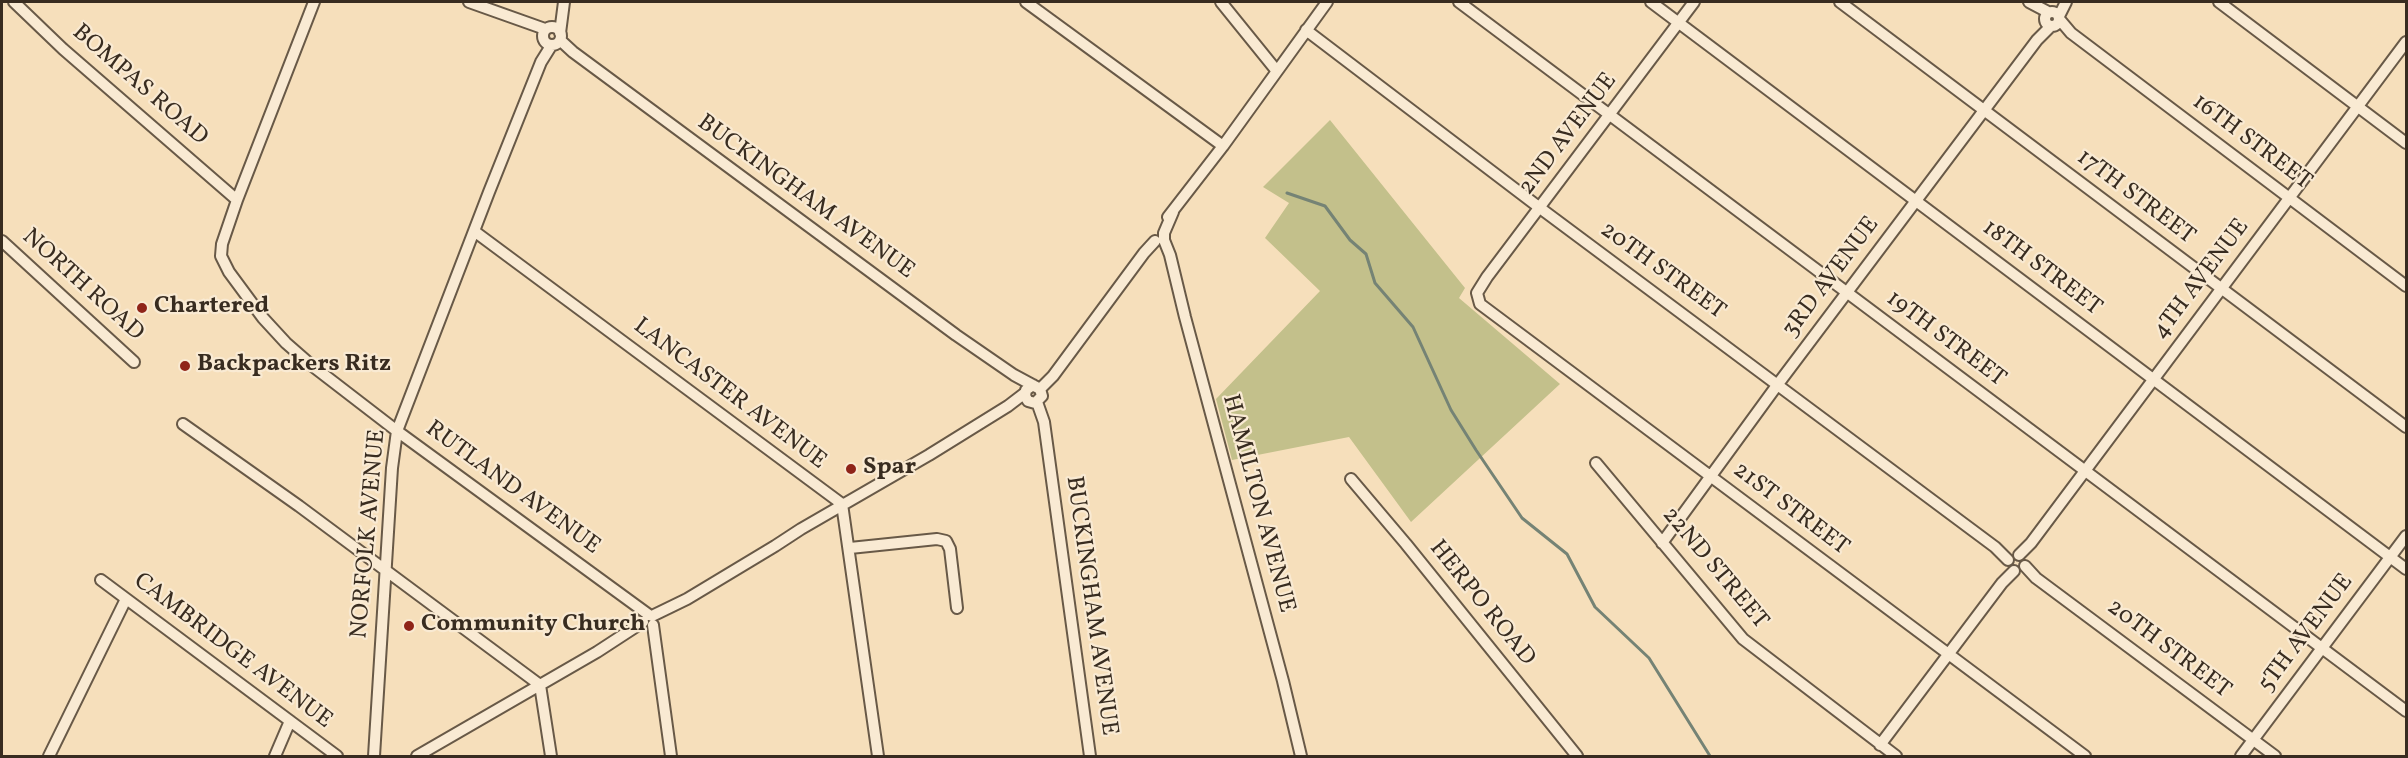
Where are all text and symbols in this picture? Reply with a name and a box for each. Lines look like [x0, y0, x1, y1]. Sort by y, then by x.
street label: BOMPAS ROAD [65, 19, 213, 153]
street label: 2ND AVENUE [1514, 68, 1624, 202]
street label: 16TH STREET [2186, 89, 2316, 197]
street label: BUCKINGHAM AVENUE [691, 109, 919, 287]
street label: 17TH STREET [2070, 144, 2200, 252]
street label: 3RD AVENUE [1777, 212, 1887, 344]
street label: 4TH AVENUE [2147, 214, 2257, 346]
street label: 18TH STREET [1976, 215, 2106, 323]
street label: 20TH STREET [1594, 217, 1730, 327]
street label: NORTH ROAD [15, 224, 149, 348]
street label: 19TH STREET [1879, 286, 2011, 394]
place label: Chartered [154, 294, 269, 322]
marker: Chartered [135, 301, 149, 315]
street label: LANCASTER AVENUE [627, 313, 831, 477]
place label: Backpackers Ritz [197, 352, 391, 380]
marker: Backpackers Ritz [178, 359, 192, 373]
street label: HAMILTON AVENUE [1214, 392, 1300, 616]
street label: RUTLAND AVENUE [419, 416, 605, 562]
street label: NORFOLK AVENUE [347, 428, 393, 640]
place label: Spar [863, 455, 916, 483]
street label: 21ST STREET [1726, 457, 1854, 563]
marker: Spar [844, 462, 858, 476]
street label: BUCKINGHAM AVENUE [1058, 474, 1122, 738]
street label: 22ND STREET [1655, 502, 1773, 636]
street label: HERPO ROAD [1422, 535, 1540, 673]
street label: CAMBRIDGE AVENUE [127, 568, 337, 736]
street label: 5TH AVENUE [2253, 569, 2361, 699]
street label: 20TH STREET [2100, 594, 2236, 706]
place label: Community Church [421, 612, 646, 640]
marker: Community Church [402, 619, 416, 633]

